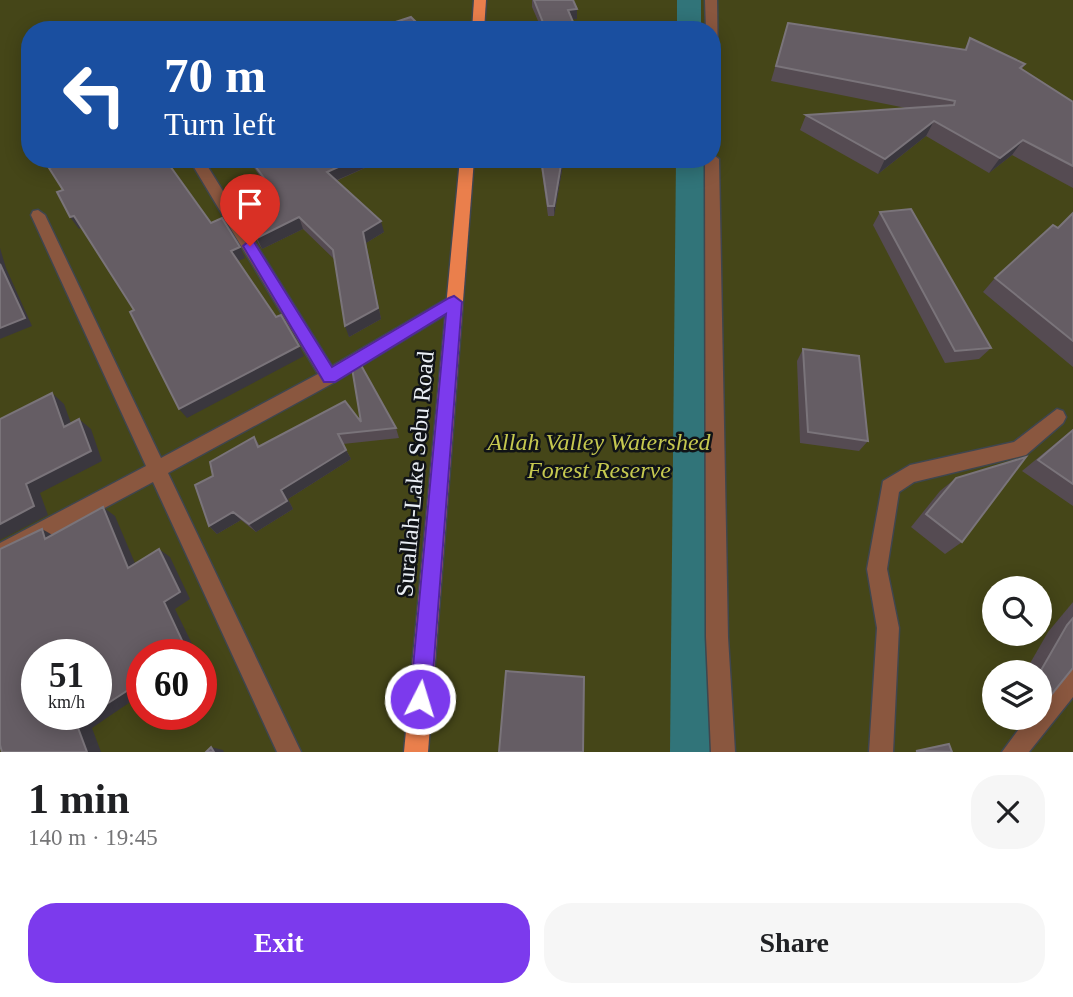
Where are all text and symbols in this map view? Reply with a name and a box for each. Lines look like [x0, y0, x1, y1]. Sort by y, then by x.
text: 70 m [164, 48, 266, 103]
icon: left [49, 49, 140, 140]
text: Turn left [164, 106, 276, 142]
pin [220, 174, 280, 246]
icon: arrive [231, 185, 269, 223]
street label: Surallah-Lake Sebu Road [391, 350, 439, 598]
park label: Allah Valley Watershed Forest Reserve [485, 429, 712, 483]
map controls [982, 576, 1052, 730]
button: search [982, 576, 1052, 646]
speed limit sign: 60 [126, 639, 217, 730]
text: 51 [49, 656, 84, 695]
button: layers [982, 660, 1052, 730]
position arrow [383, 662, 457, 736]
text: km/h [48, 692, 85, 712]
button: close [971, 775, 1045, 849]
text: 1 min [28, 776, 130, 822]
text: 140 m · 19:45 [28, 825, 158, 850]
button: Exit [28, 903, 530, 983]
button: Share [544, 903, 1045, 983]

